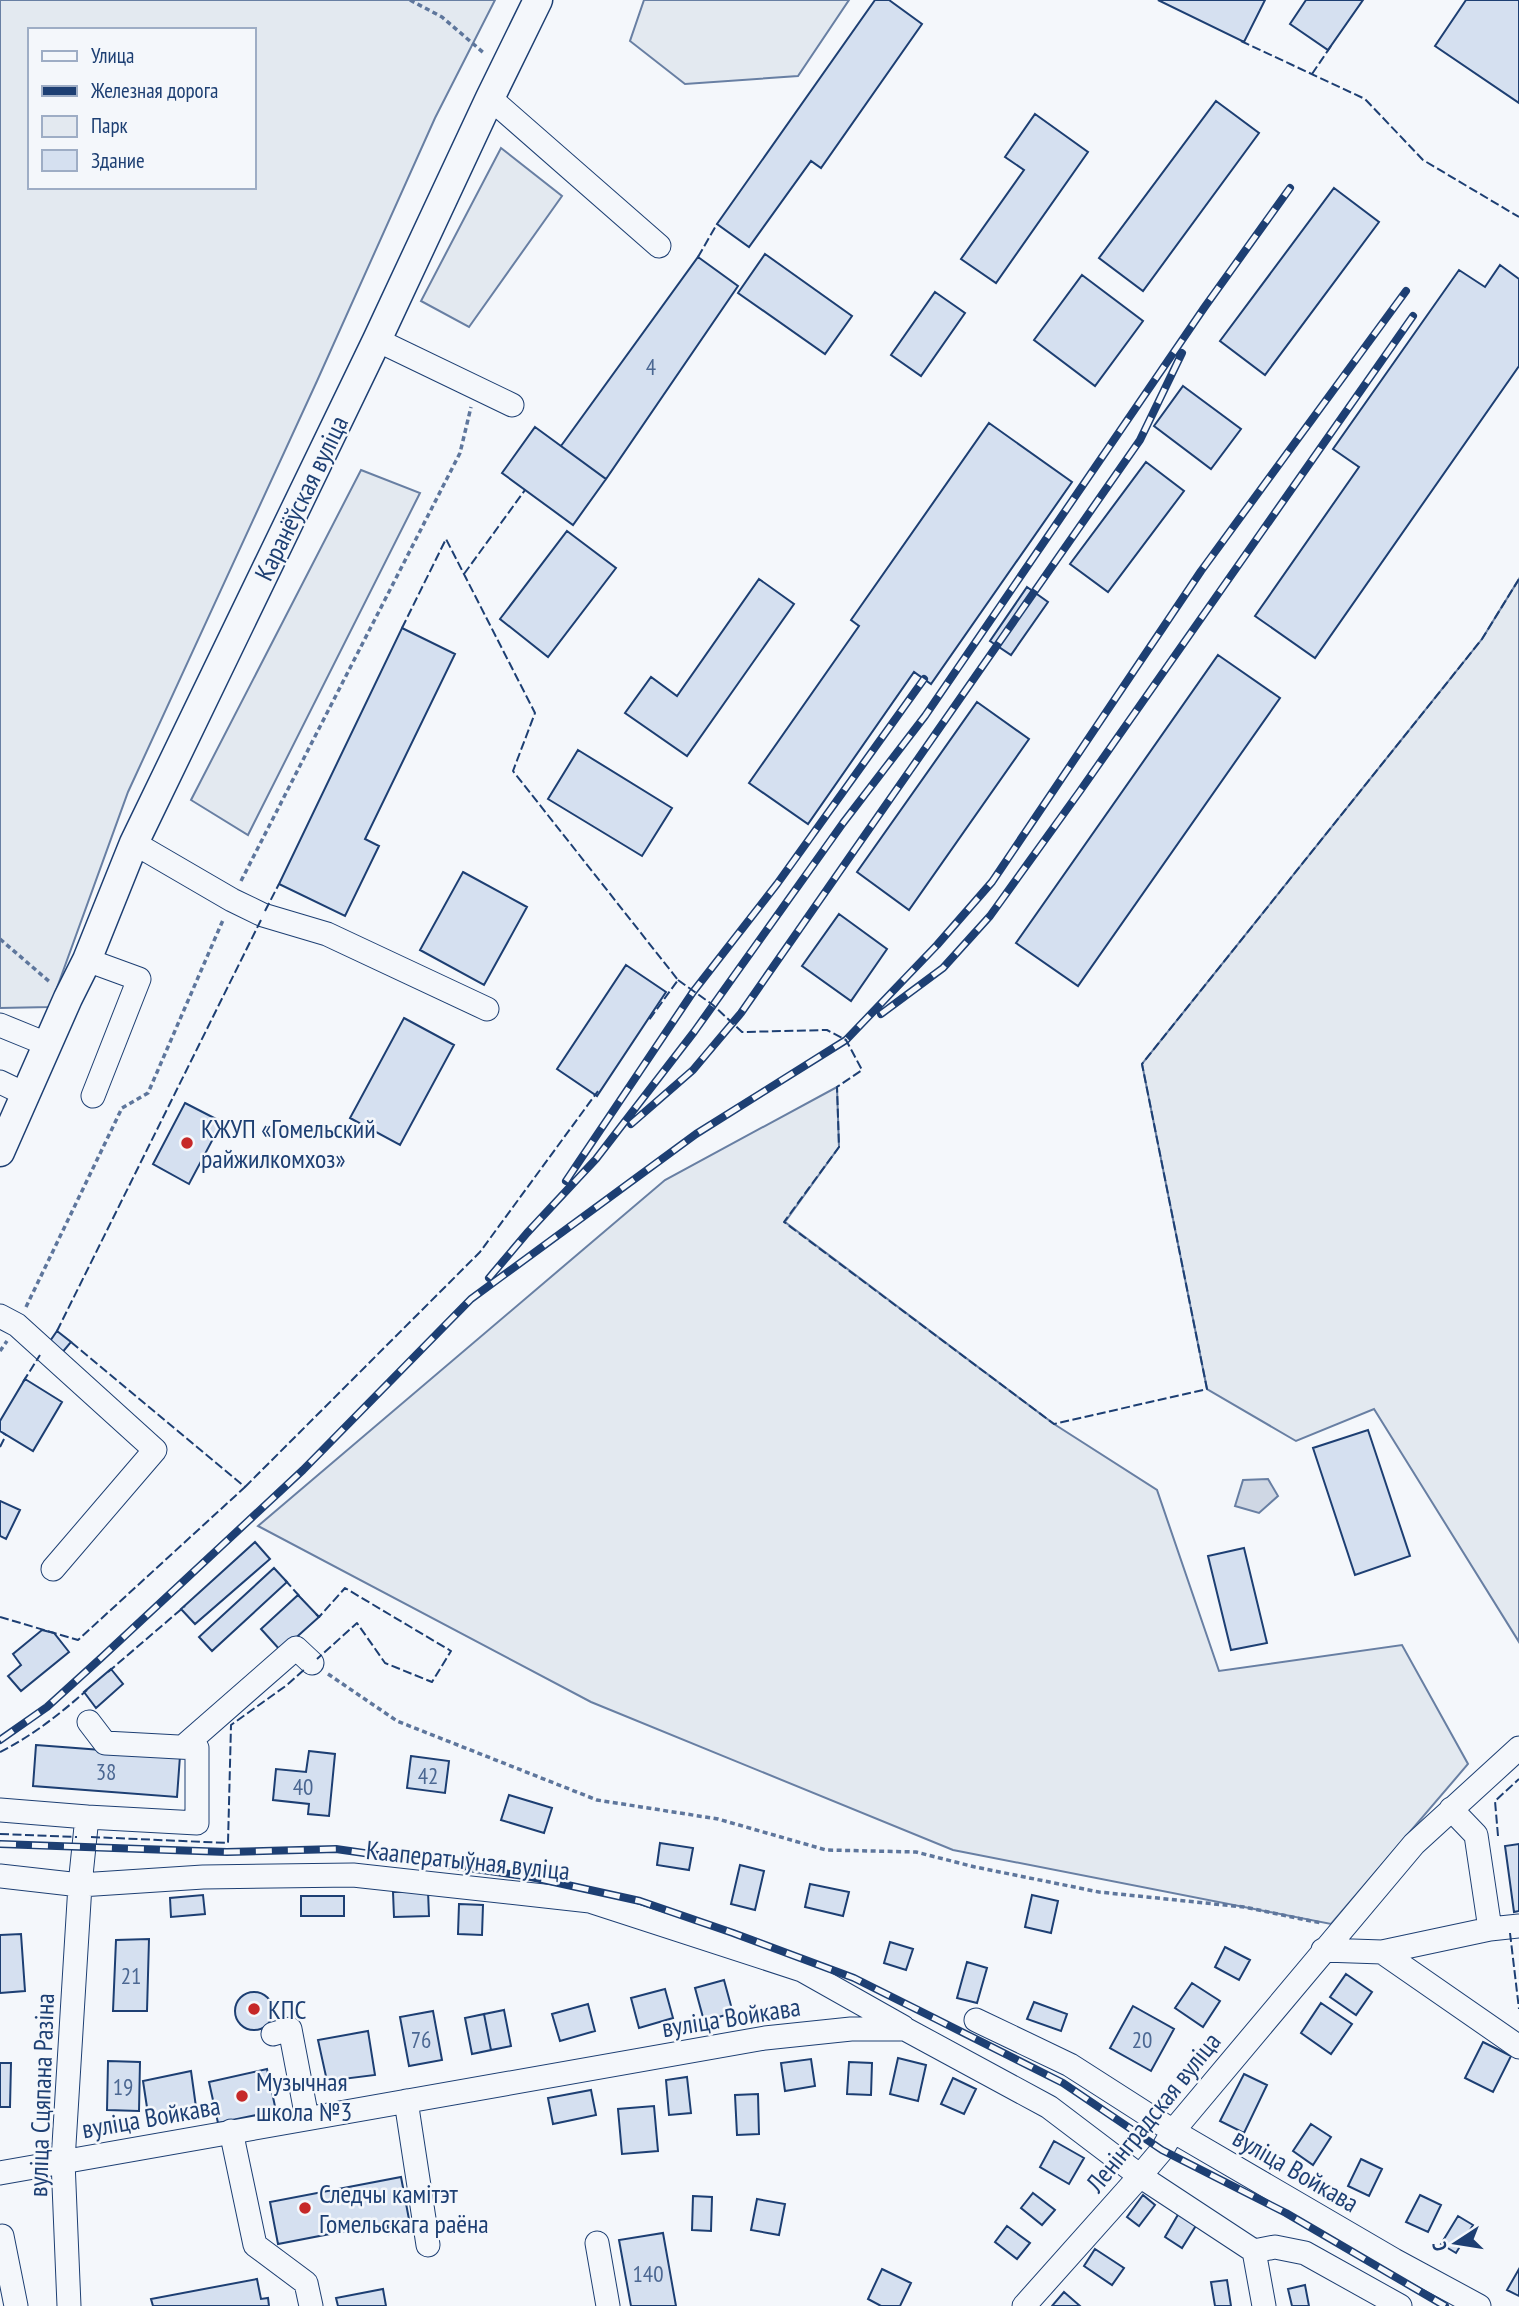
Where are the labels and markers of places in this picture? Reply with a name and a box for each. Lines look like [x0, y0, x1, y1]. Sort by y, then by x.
place label: КЖУП «Гомельский райжилкомхоз» [201, 1112, 376, 1175]
marker: КЖУП «Гомельский райжилкомхоз» [179, 1135, 195, 1151]
place label: КПС [268, 1993, 306, 2026]
marker: КПС [246, 2001, 262, 2017]
place label: Музычная школа №3 [256, 2065, 352, 2128]
marker: Музычная школа №3 [234, 2088, 250, 2104]
place label: Следчы камітэт Гомельскага раёна [319, 2177, 489, 2240]
marker: Следчы камітэт Гомельскага раёна [297, 2200, 313, 2216]

